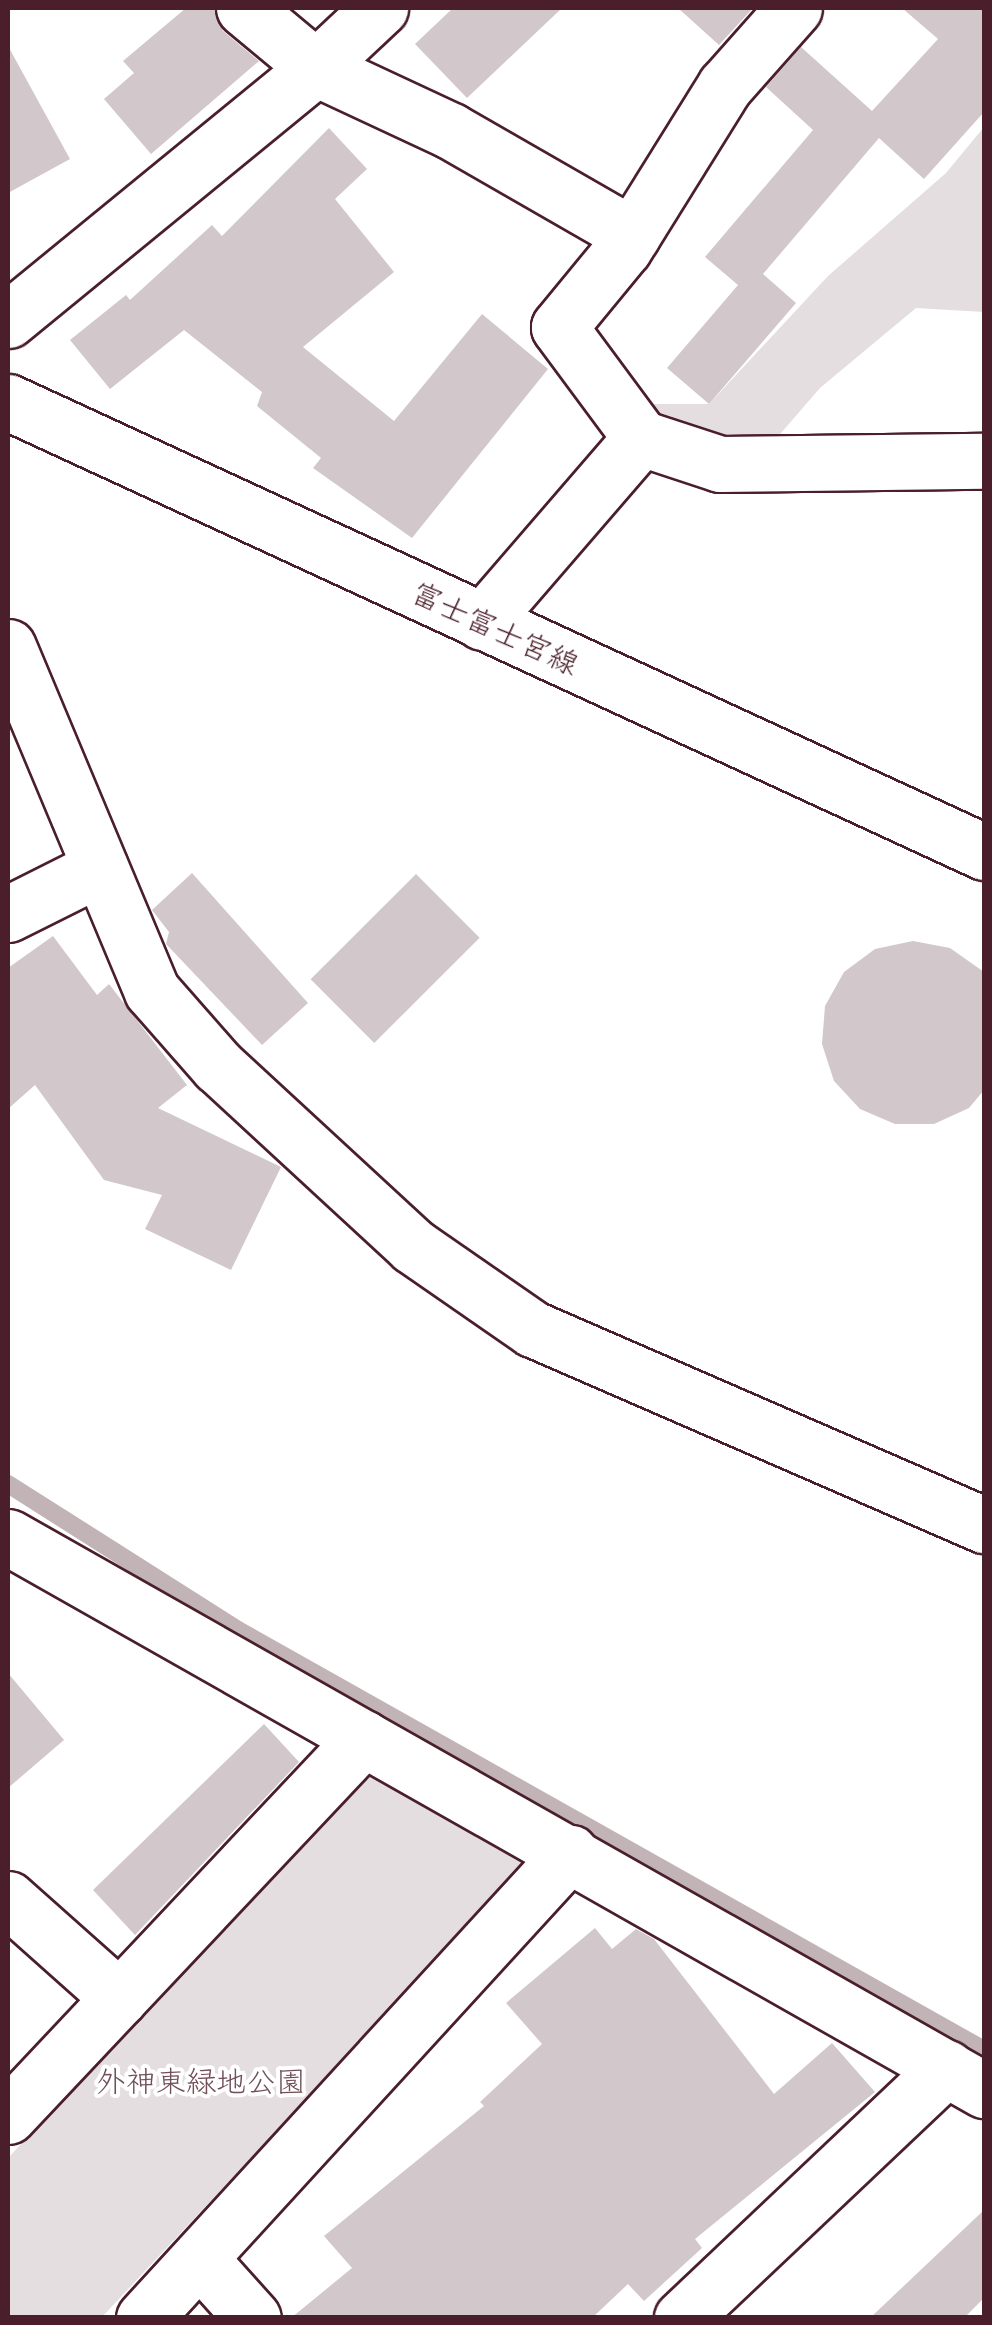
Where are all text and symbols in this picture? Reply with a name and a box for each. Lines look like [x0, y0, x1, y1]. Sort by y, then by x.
street label: 富士富士宮線 [406, 575, 584, 683]
park label: 外神東緑地公園 [96, 2064, 306, 2100]

